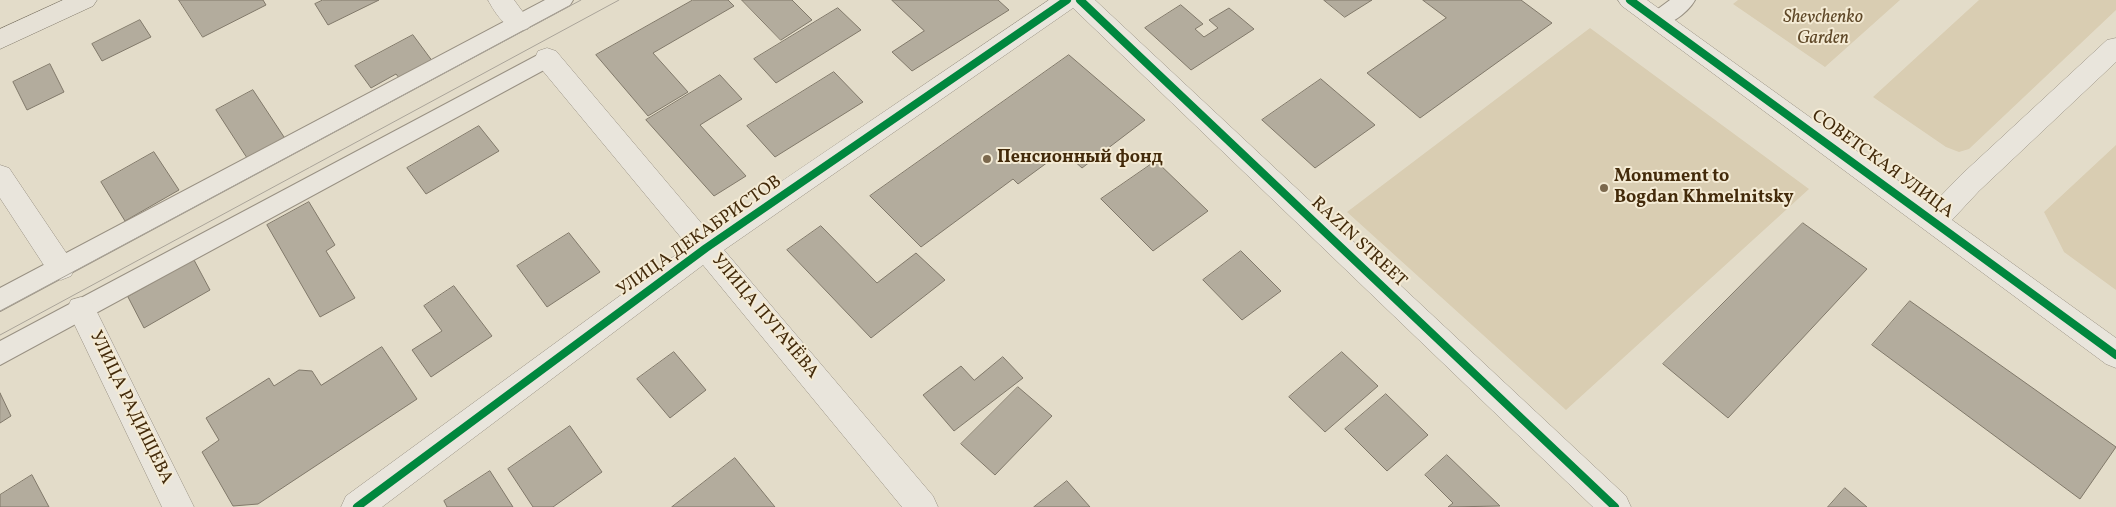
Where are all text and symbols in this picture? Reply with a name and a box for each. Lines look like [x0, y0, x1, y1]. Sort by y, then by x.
park label: Shevchenko Garden [1783, 8, 1863, 50]
street label: СОВЕТСКАЯ УЛИЦА [1807, 106, 1957, 224]
place label: Пенсионный фонд [997, 148, 1163, 170]
marker: Пенсионный фонд [981, 153, 993, 165]
place label: Monument to Bogdan Khmelnitsky [1614, 167, 1794, 210]
street label: УЛИЦА ДЕКАБРИСТОВ [613, 172, 787, 302]
marker: Monument to Bogdan Khmelnitsky [1598, 182, 1610, 194]
street label: RAZIN STREET [1306, 193, 1410, 293]
street label: УЛИЦА ПУГАЧЁВА [706, 250, 822, 384]
street label: УЛИЦА РАДИЩЕВА [83, 328, 177, 488]

